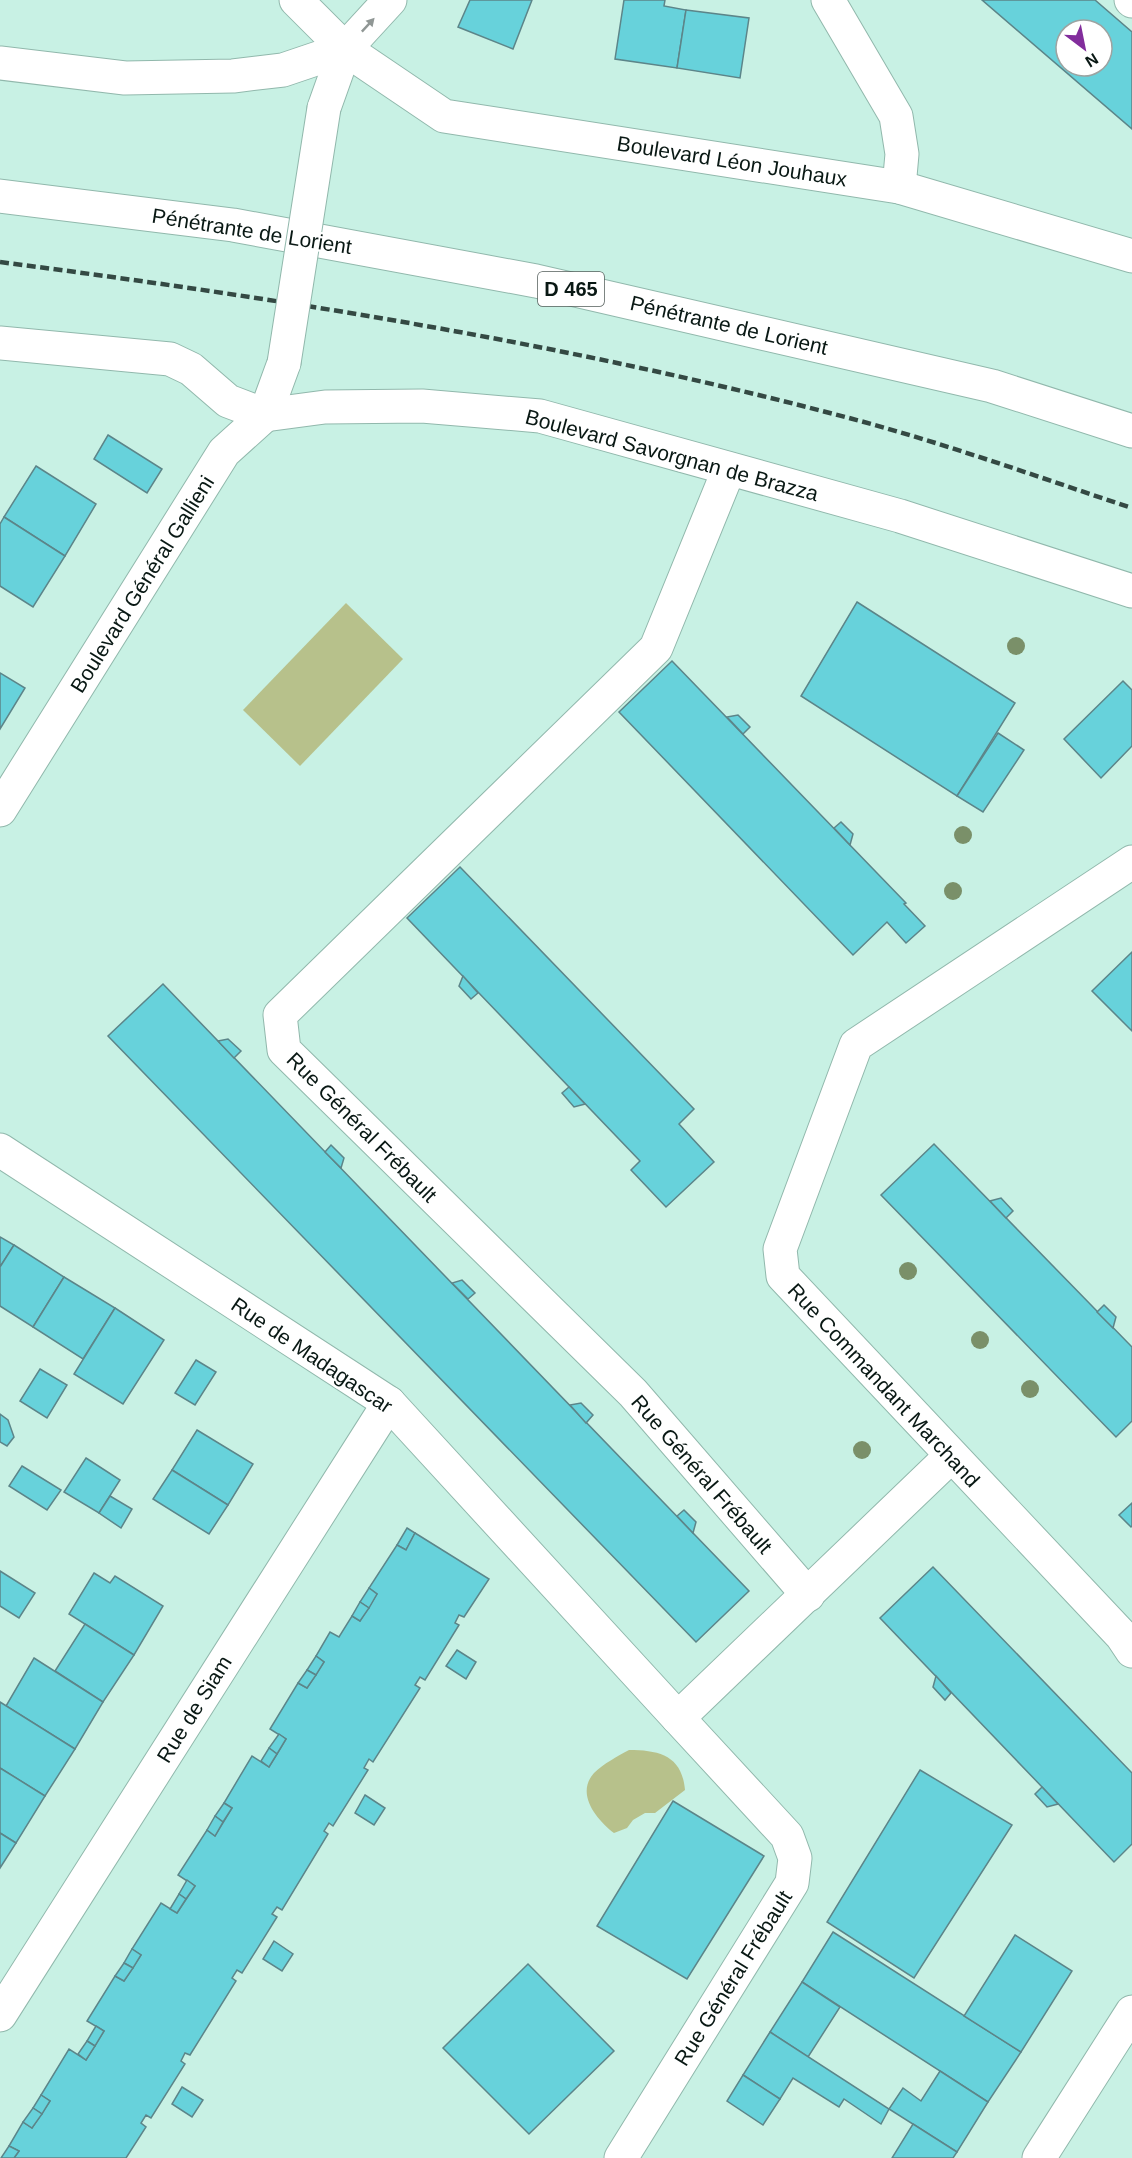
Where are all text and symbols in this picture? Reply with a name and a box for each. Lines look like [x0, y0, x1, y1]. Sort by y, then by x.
one-way arrow [361, 17, 375, 32]
north arrow [1054, 18, 1114, 78]
text: N [1082, 50, 1101, 71]
street label: Boulevard Léon Jouhaux [615, 131, 849, 191]
street label: Pénétrante de Lorient [150, 204, 354, 258]
road number: D 465 [538, 272, 604, 306]
street label: Pénétrante de Lorient [628, 291, 830, 359]
street label: Boulevard Savorgnan de Brazza [523, 405, 821, 505]
street label: Boulevard Général Gallieni [66, 471, 218, 697]
street label: Rue Général Frébault [282, 1047, 442, 1207]
street label: Rue Commandant Marchand [784, 1279, 984, 1491]
street label: Rue de Madagascar [227, 1293, 397, 1417]
street label: Rue Général Frébault [627, 1390, 777, 1558]
street label: Rue de Siam [152, 1651, 236, 1767]
street label: Rue Général Frébault [670, 1886, 796, 2070]

